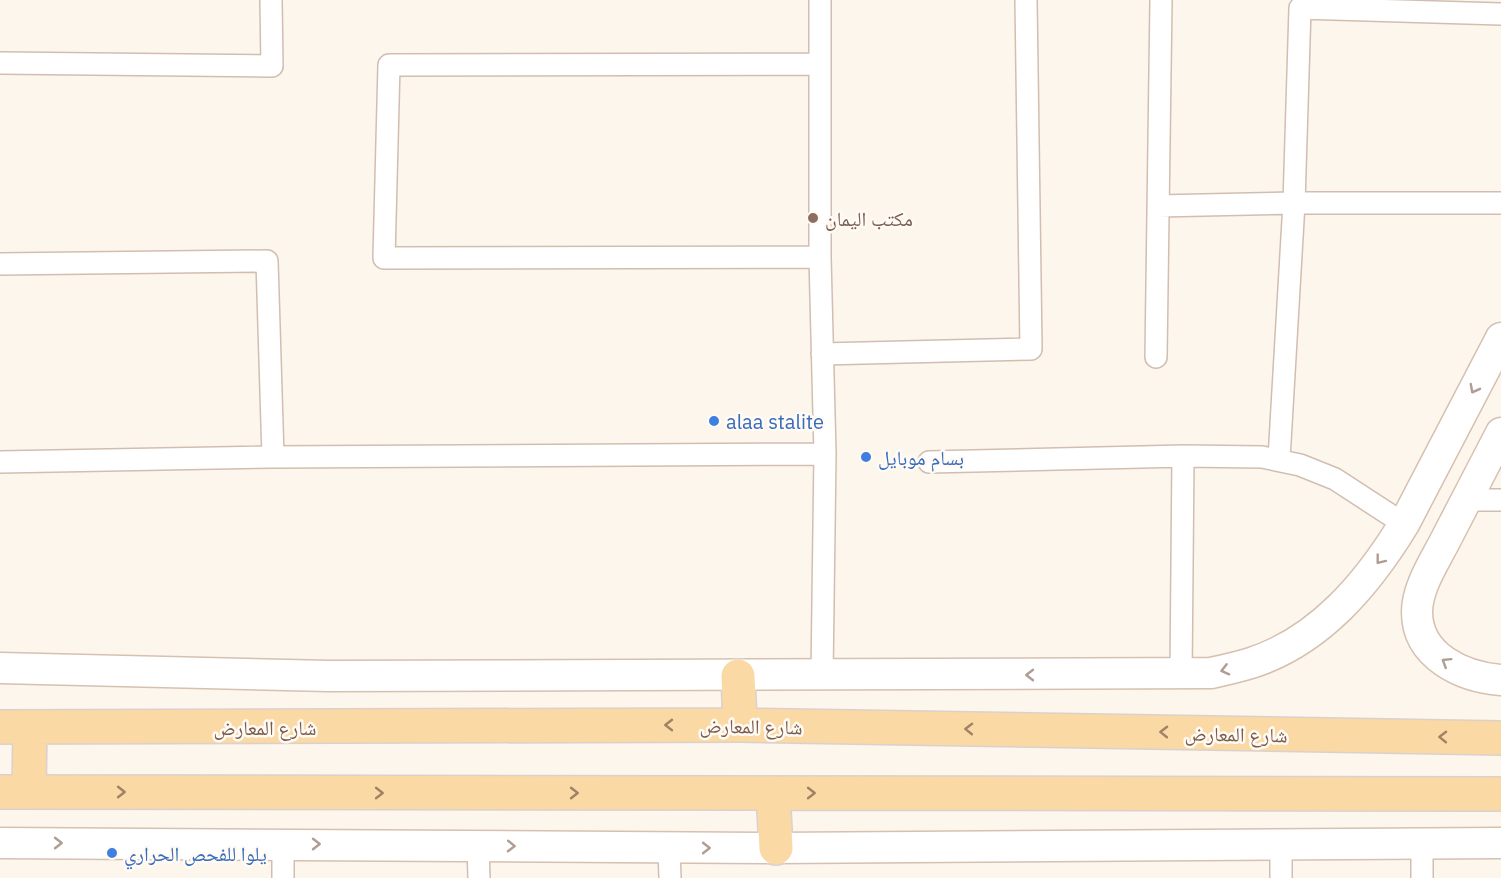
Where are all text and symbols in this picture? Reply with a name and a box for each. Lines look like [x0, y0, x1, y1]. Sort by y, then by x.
place label: مكتب اليمان [825, 205, 913, 232]
marker: مكتب اليمان [806, 211, 820, 225]
one-way arrow [1470, 383, 1481, 394]
place label: alaa stalite [726, 408, 824, 435]
marker: alaa stalite [707, 414, 721, 428]
place label: بسام موبايل [878, 444, 964, 472]
marker: بسام موبايل [859, 450, 873, 464]
one-way arrow [1376, 553, 1387, 564]
one-way arrow [1442, 657, 1452, 669]
one-way arrow [1220, 663, 1231, 675]
one-way arrow [1026, 669, 1035, 681]
street label: شارع المعارض [699, 712, 803, 740]
street label: شارع المعارض [214, 714, 316, 741]
one-way arrow [664, 719, 673, 731]
street label: شارع المعارض [1184, 720, 1288, 748]
one-way arrow [964, 723, 973, 735]
one-way arrow [1159, 726, 1168, 739]
one-way arrow [1438, 731, 1447, 744]
one-way arrow [117, 786, 126, 798]
one-way arrow [375, 787, 384, 799]
one-way arrow [570, 787, 579, 799]
one-way arrow [807, 787, 816, 799]
one-way arrow [54, 837, 63, 849]
one-way arrow [312, 838, 321, 851]
place label: يلوا للفحص الحراري [124, 840, 267, 870]
one-way arrow [507, 840, 516, 852]
one-way arrow [702, 842, 711, 854]
marker: يلوا للفحص الحراري [105, 846, 119, 860]

